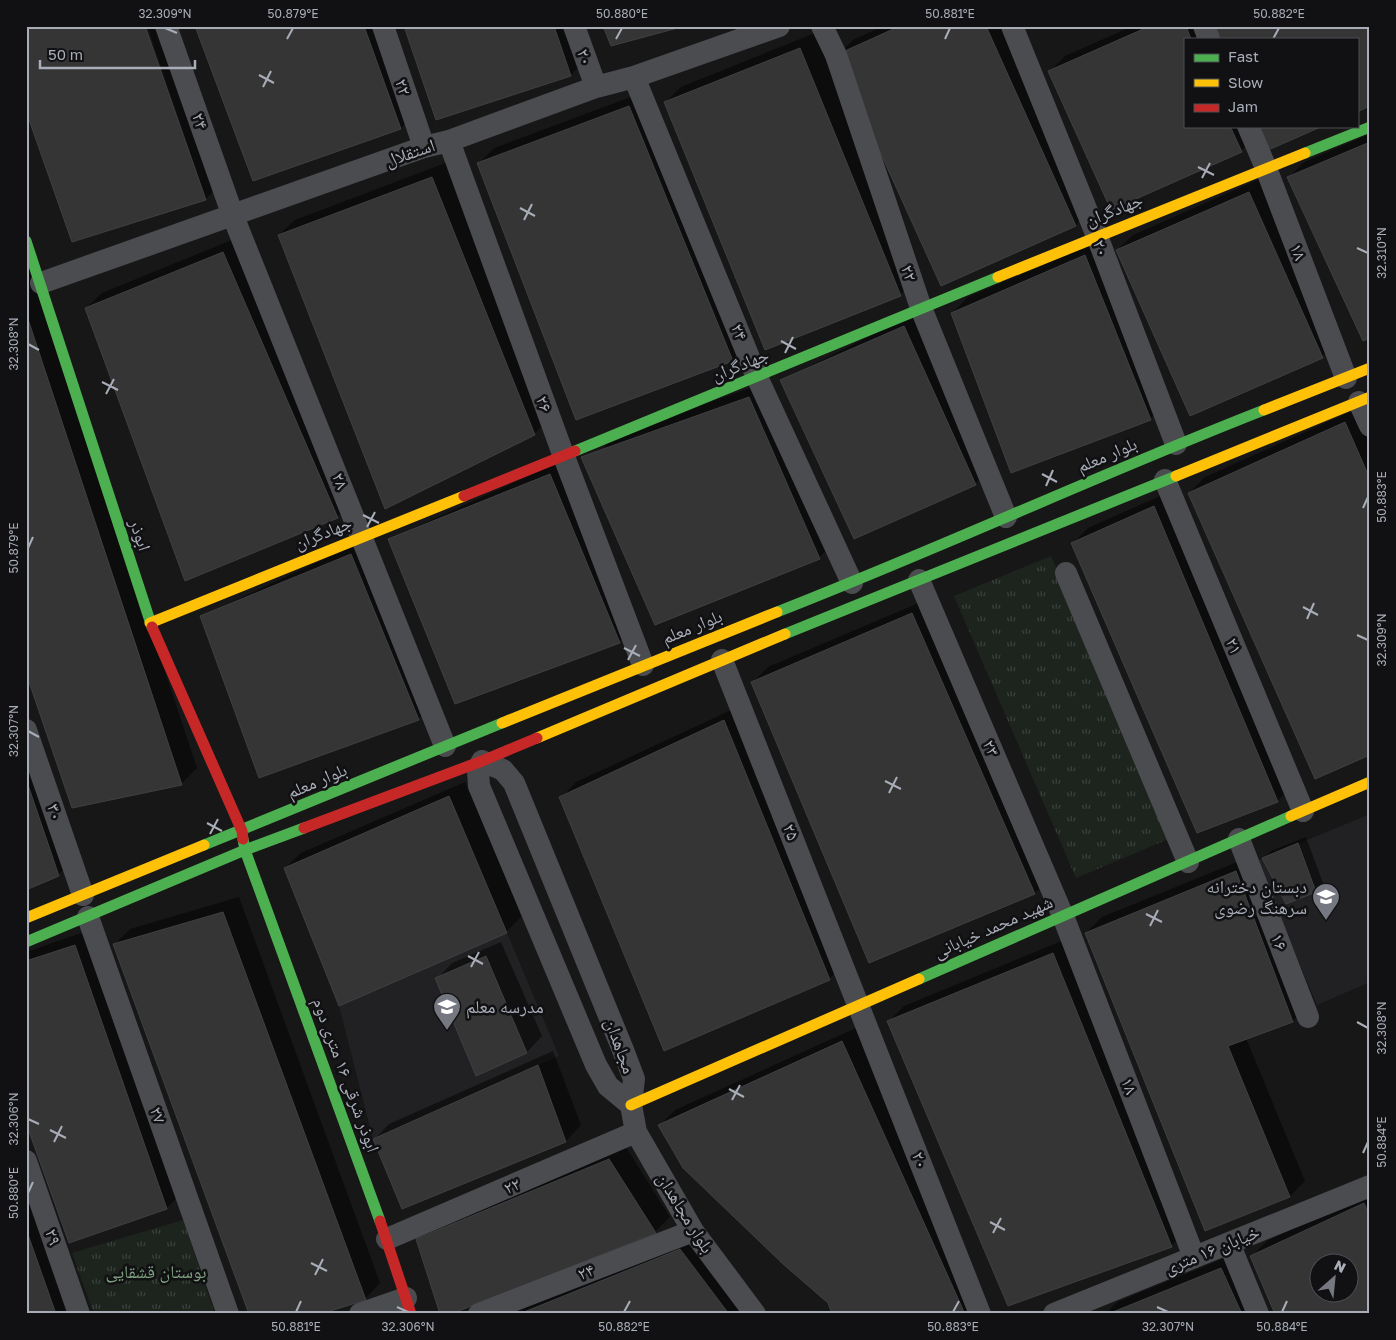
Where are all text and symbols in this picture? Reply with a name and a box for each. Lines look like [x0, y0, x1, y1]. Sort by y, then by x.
text: 32.309°N [138, 6, 192, 21]
text: 50.879°E [268, 6, 318, 21]
text: 50.880°E [596, 6, 648, 21]
text: 50.881°E [925, 6, 975, 21]
text: 50.882°E [1253, 6, 1305, 21]
scale bar [40, 38, 195, 70]
legend [1184, 38, 1358, 128]
text: 50 m [48, 45, 83, 63]
street label: ۲۰ [573, 45, 599, 68]
text: Fast [1228, 47, 1259, 65]
text: Slow [1228, 73, 1263, 91]
street label: ۲۲ [391, 75, 417, 98]
text: Jam [1228, 97, 1258, 115]
street label: ۲۴ [188, 109, 214, 132]
street label: استقلال [382, 133, 438, 172]
street label: جهادگران [1082, 188, 1146, 231]
text: 32.310°N [1374, 227, 1389, 279]
street label: ۲۰ [1089, 236, 1115, 259]
street label: ۱۸ [1286, 240, 1312, 263]
street label: ۲۲ [897, 262, 923, 284]
text: 32.308°N [6, 317, 21, 371]
street label: ۲۴ [727, 320, 753, 343]
street label: جهادگران [708, 343, 772, 386]
street label: ۲۶ [532, 392, 558, 415]
street label: بلوار معلم [1073, 432, 1141, 478]
street label: ۲۸ [328, 469, 354, 492]
text: 50.883°E [1374, 471, 1389, 523]
street label: جهادگران [291, 511, 355, 554]
street label: ابوذر [125, 515, 156, 554]
text: 50.879°E [6, 523, 21, 573]
street label: بلوار معلم [658, 604, 726, 650]
text: 32.309°N [1374, 613, 1389, 667]
street label: ۲۱ [1222, 634, 1248, 657]
text: 32.307°N [6, 705, 21, 757]
street label: ۲۳ [979, 736, 1005, 759]
street label: بلوار معلم [283, 758, 351, 804]
street label: ۳۰ [43, 800, 69, 823]
street label: ۲۵ [779, 820, 805, 843]
place label: دبستان دخترانه سرهنگ رضوی [1207, 875, 1307, 919]
school or university icon: دبستان دخترانه سرهنگ رضوی [1311, 882, 1341, 921]
street label: شهید محمد خیابانی [930, 890, 1056, 963]
street label: ۱۶ [1267, 930, 1293, 953]
school or university icon: مدرسه معلم [432, 992, 462, 1031]
street label: ابوذر شرقی ۱۶ متری دوم [307, 994, 385, 1156]
place label: مدرسه معلم [466, 995, 544, 1019]
text: 32.308°N [1374, 1001, 1389, 1055]
street label: مجاهدان [600, 1015, 641, 1077]
street label: ۱۸ [1117, 1074, 1143, 1097]
text: 32.306°N [6, 1092, 21, 1146]
street label: ۲۷ [146, 1103, 172, 1126]
text: 50.884°E [1374, 1116, 1389, 1168]
street label: ۲۰ [908, 1148, 934, 1171]
text: 50.880°E [6, 1167, 21, 1219]
street label: بلوار مجاهدان [652, 1168, 719, 1257]
street label: ۲۲ [500, 1172, 523, 1198]
street label: خیابان ۱۶ متری [1161, 1220, 1263, 1279]
street label: ۲۹ [41, 1225, 67, 1248]
north arrow [1308, 1252, 1358, 1302]
text: N [1332, 1256, 1349, 1276]
street label: ۲۴ [574, 1258, 597, 1284]
park label: بوستان قشقایی [106, 1260, 206, 1283]
text: 50.881°E [271, 1319, 321, 1334]
text: 32.306°N [381, 1319, 435, 1334]
text: 50.882°E [598, 1319, 650, 1334]
text: 50.883°E [927, 1319, 979, 1334]
text: 32.307°N [1142, 1319, 1194, 1334]
text: 50.884°E [1256, 1319, 1308, 1334]

